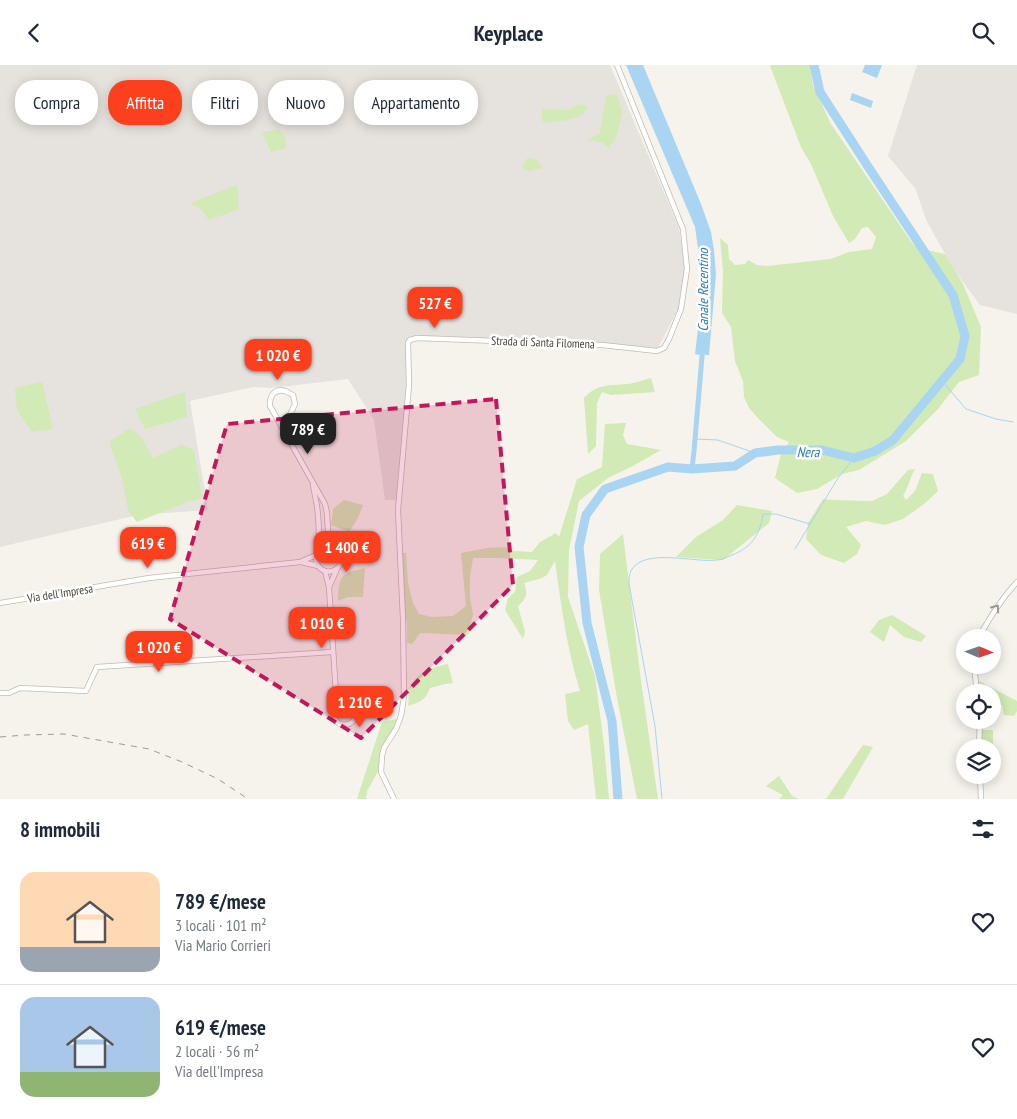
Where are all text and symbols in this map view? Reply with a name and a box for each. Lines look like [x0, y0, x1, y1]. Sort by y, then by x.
icon: back [20, 19, 48, 47]
text: Keyplace [474, 19, 543, 47]
icon: search [969, 19, 997, 47]
chip: Compra [15, 80, 98, 125]
chip: Affitta [108, 80, 182, 125]
chip: Filtri [192, 80, 258, 125]
chip: Nuovo [268, 80, 344, 125]
chip: Appartamento [354, 80, 478, 125]
water label: Canale Recentino [694, 247, 712, 332]
pin: 527 € [400, 287, 470, 329]
text: 527 € [418, 293, 452, 313]
street label: Strada di Santa Filomena [491, 333, 595, 351]
pin: 1 020 € [232, 339, 324, 381]
text: 1 020 € [256, 345, 300, 365]
pin: 789 € [273, 413, 343, 455]
text: 789 € [291, 419, 325, 439]
water label: Nera [797, 443, 821, 461]
pin: 619 € [113, 527, 183, 569]
pin: 1 400 € [301, 531, 393, 573]
text: 619 € [131, 533, 165, 553]
text: 1 400 € [325, 537, 369, 557]
street label: Via dell'Impresa [25, 580, 94, 606]
one-way arrow [990, 605, 999, 614]
pin: 1 010 € [276, 607, 368, 649]
text: 1 010 € [300, 613, 344, 633]
north arrow [956, 629, 1001, 674]
map controls [956, 629, 1001, 784]
pin: 1 020 € [113, 631, 205, 673]
text: 1 020 € [137, 637, 181, 657]
button: locate [956, 684, 1001, 729]
pin: 1 210 € [314, 685, 406, 728]
text: 1 210 € [338, 692, 382, 712]
button: layers [956, 739, 1001, 784]
icon: filters [969, 815, 997, 843]
text: 8 immobili [20, 816, 100, 843]
text: 789 €/mese [175, 888, 266, 915]
icon: home [60, 892, 120, 952]
icon: heart [969, 908, 997, 936]
text: 3 locali · 101 m² [175, 915, 266, 935]
text: Via Mario Corrieri [175, 935, 271, 955]
text: 619 €/mese [175, 1014, 266, 1041]
icon: home [60, 1017, 120, 1077]
icon: heart [969, 1033, 997, 1061]
text: 2 locali · 56 m² [175, 1041, 259, 1061]
text: Via dell'Impresa [175, 1061, 263, 1081]

